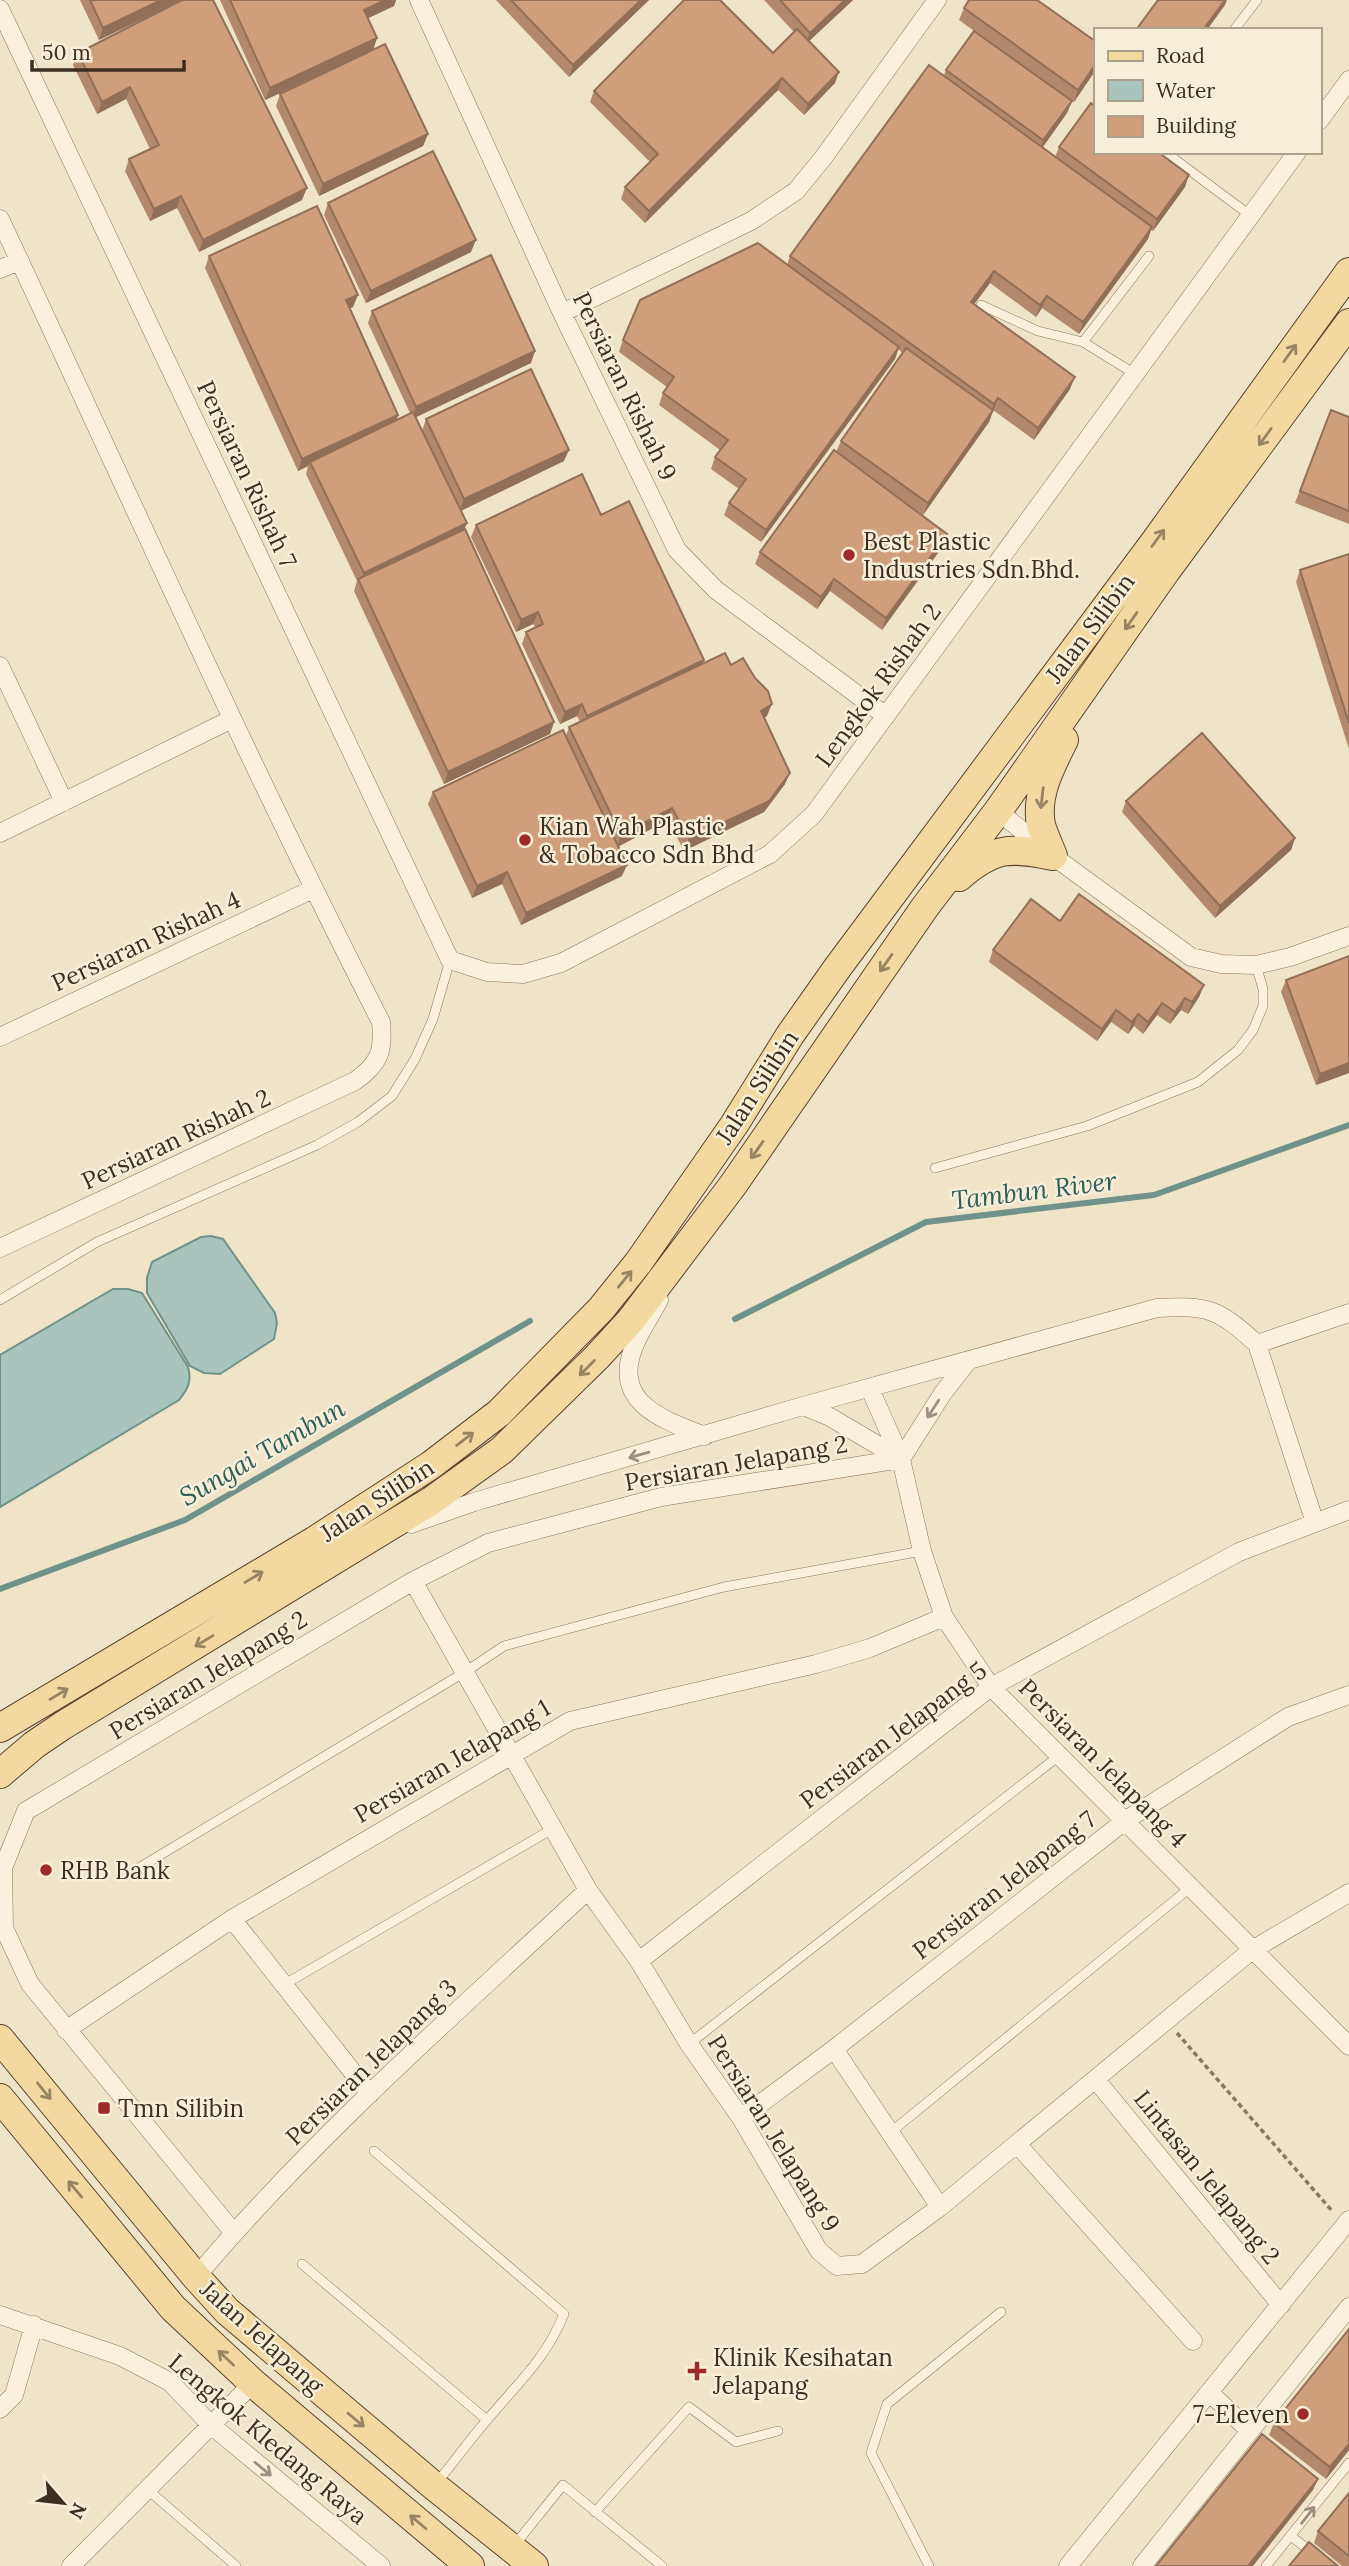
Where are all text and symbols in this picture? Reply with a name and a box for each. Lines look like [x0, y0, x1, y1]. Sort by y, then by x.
scale bar [32, 28, 184, 72]
legend [1094, 28, 1321, 154]
text: 50 m [42, 39, 91, 66]
text: Road [1156, 42, 1205, 69]
text: Water [1156, 77, 1215, 104]
text: Building [1156, 112, 1236, 139]
street label: Persiaran Rishah 9 [566, 287, 684, 485]
one-way arrow [1283, 344, 1298, 363]
street label: Persiaran Rishah 7 [190, 376, 304, 572]
one-way arrow [1258, 427, 1272, 446]
place label: Best Plastic Industries Sdn.Bhd. [863, 526, 1080, 585]
one-way arrow [1150, 529, 1165, 548]
marker: Best Plastic Industries Sdn.Bhd. [841, 547, 857, 563]
street label: Jalan Silibin [1038, 567, 1141, 690]
street label: Lengkok Rishah 2 [808, 597, 948, 773]
one-way arrow [1124, 611, 1138, 630]
one-way arrow [1036, 786, 1049, 809]
place label: Kian Wah Plastic & Tobacco Sdn Bhd [539, 811, 755, 870]
marker: Kian Wah Plastic & Tobacco Sdn Bhd [517, 832, 533, 848]
street label: Persiaran Rishah 4 [47, 884, 245, 998]
one-way arrow [879, 953, 893, 972]
street label: Jalan Silibin [708, 1024, 805, 1151]
street label: Persiaran Rishah 2 [77, 1082, 275, 1196]
one-way arrow [750, 1140, 764, 1159]
water label: Tambun River [950, 1163, 1119, 1216]
one-way arrow [618, 1270, 633, 1288]
one-way arrow [578, 1359, 595, 1376]
water label: Sungai Tambun [173, 1391, 351, 1513]
one-way arrow [925, 1398, 939, 1418]
street label: Persiaran Jelapang 2 [622, 1428, 850, 1498]
one-way arrow [455, 1431, 474, 1446]
one-way arrow [629, 1449, 651, 1462]
street label: Jalan Silibin [313, 1452, 440, 1549]
one-way arrow [244, 1570, 264, 1584]
street label: Persiaran Jelapang 2 [103, 1604, 313, 1746]
one-way arrow [194, 1634, 214, 1648]
street label: Persiaran Jelapang 5 [793, 1655, 993, 1815]
street label: Persiaran Jelapang 4 [1012, 1672, 1194, 1854]
one-way arrow [49, 1687, 69, 1701]
street label: Persiaran Jelapang 1 [348, 1692, 556, 1830]
street label: Persiaran Jelapang 7 [906, 1804, 1102, 1966]
place label: RHB Bank [60, 1855, 170, 1886]
marker: RHB Bank [38, 1862, 54, 1878]
street label: Persiaran Jelapang 3 [279, 1972, 463, 2152]
street label: Persiaran Jelapang 9 [701, 2029, 847, 2237]
one-way arrow [36, 2081, 52, 2099]
street label: Lintasan Jelapang 2 [1127, 2084, 1287, 2270]
place label: Tmn Silibin [118, 2093, 244, 2124]
marker: Tmn Silibin [96, 2100, 112, 2116]
one-way arrow [67, 2180, 83, 2198]
street label: Jalan Jelapang [193, 2273, 331, 2401]
place label: Klinik Kesihatan Jelapang [712, 2342, 893, 2401]
street label: Lengkok Kledang Raya [162, 2347, 374, 2531]
one-way arrow [218, 2349, 235, 2366]
marker: Klinik Kesihatan Jelapang [687, 2361, 707, 2381]
place label: 7-Eleven [1193, 2399, 1289, 2430]
marker: 7-Eleven [1295, 2406, 1311, 2422]
one-way arrow [347, 2412, 365, 2428]
one-way arrow [254, 2461, 272, 2476]
north arrow [28, 2468, 98, 2538]
text: N [64, 2499, 92, 2523]
one-way arrow [1300, 2506, 1315, 2524]
one-way arrow [409, 2514, 427, 2530]

